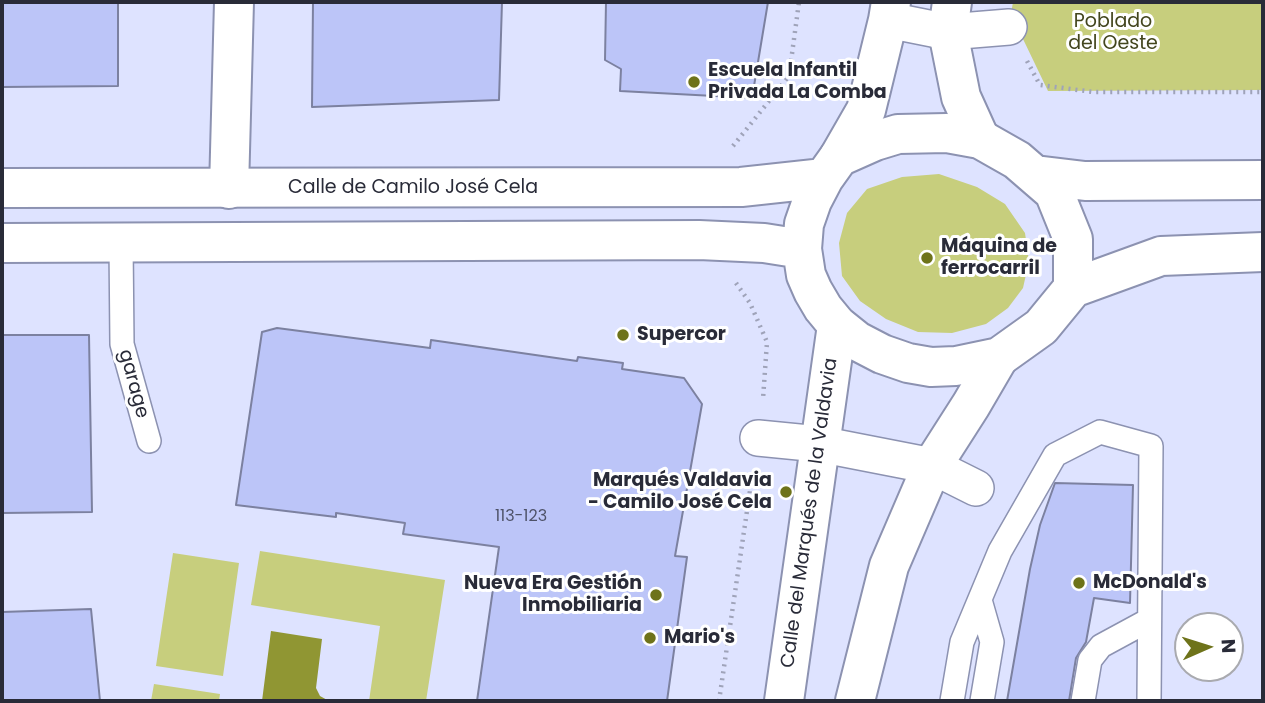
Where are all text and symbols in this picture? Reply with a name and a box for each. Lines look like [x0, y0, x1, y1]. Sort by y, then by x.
park label: Poblado del Oeste [1068, 11, 1158, 55]
place label: Escuela Infantil Privada La Comba [708, 60, 887, 104]
marker: Escuela Infantil Privada La Comba [686, 74, 702, 90]
street label: Calle de Camilo José Cela [288, 177, 538, 199]
place label: Máquina de ferrocarril [941, 236, 1057, 280]
marker: Máquina de ferrocarril [919, 250, 935, 266]
place label: Supercor [637, 324, 726, 346]
marker: Supercor [615, 327, 631, 343]
street label: garage [113, 347, 153, 421]
street label: Calle del Marqués de la Valdavia [777, 357, 843, 669]
place label: Marqués Valdavia - Camilo José Cela [588, 470, 772, 514]
marker: Marqués Valdavia - Camilo José Cela [778, 484, 794, 500]
house number: 113-123 [495, 507, 547, 527]
place label: McDonald's [1093, 572, 1207, 594]
place label: Nueva Era Gestión Inmobiliaria [464, 573, 642, 617]
marker: McDonald's [1071, 575, 1087, 591]
marker: Nueva Era Gestión Inmobiliaria [648, 587, 664, 603]
north arrow [1174, 612, 1244, 682]
place label: Mario's [664, 627, 735, 649]
marker: Mario's [642, 630, 658, 646]
text: N [1215, 638, 1242, 654]

